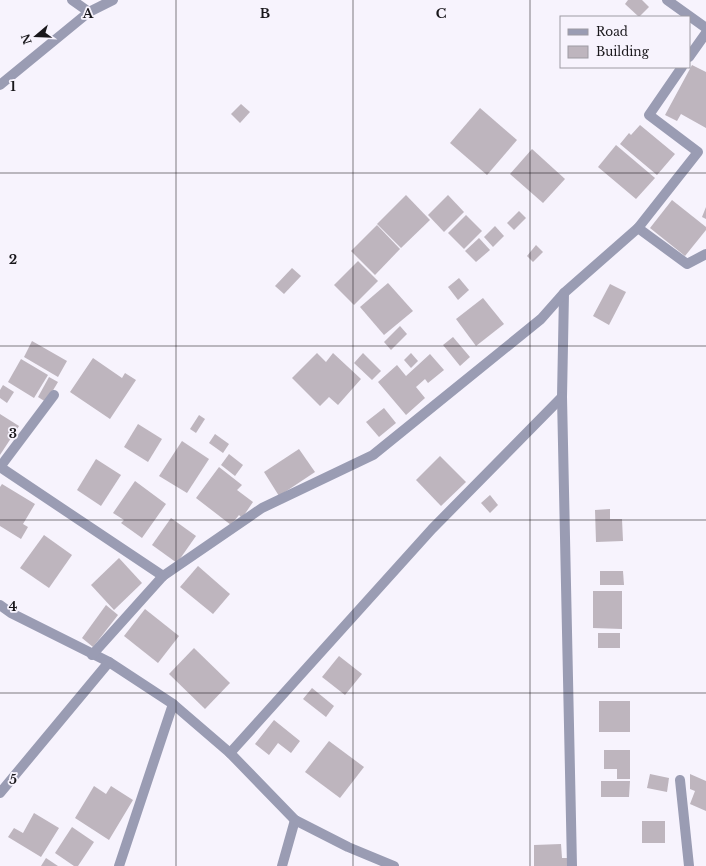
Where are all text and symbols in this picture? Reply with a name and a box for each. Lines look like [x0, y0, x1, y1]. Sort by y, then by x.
text: A [82, 5, 94, 22]
text: B [260, 5, 270, 22]
text: C [436, 5, 447, 22]
north arrow [16, 16, 56, 56]
legend [560, 16, 690, 68]
text: Road [596, 24, 628, 39]
text: N [18, 31, 35, 46]
text: Building [596, 44, 650, 59]
text: 1 [10, 78, 16, 95]
text: 2 [9, 251, 17, 268]
text: 3 [9, 425, 17, 442]
text: 4 [9, 598, 18, 615]
text: 5 [9, 771, 17, 788]

